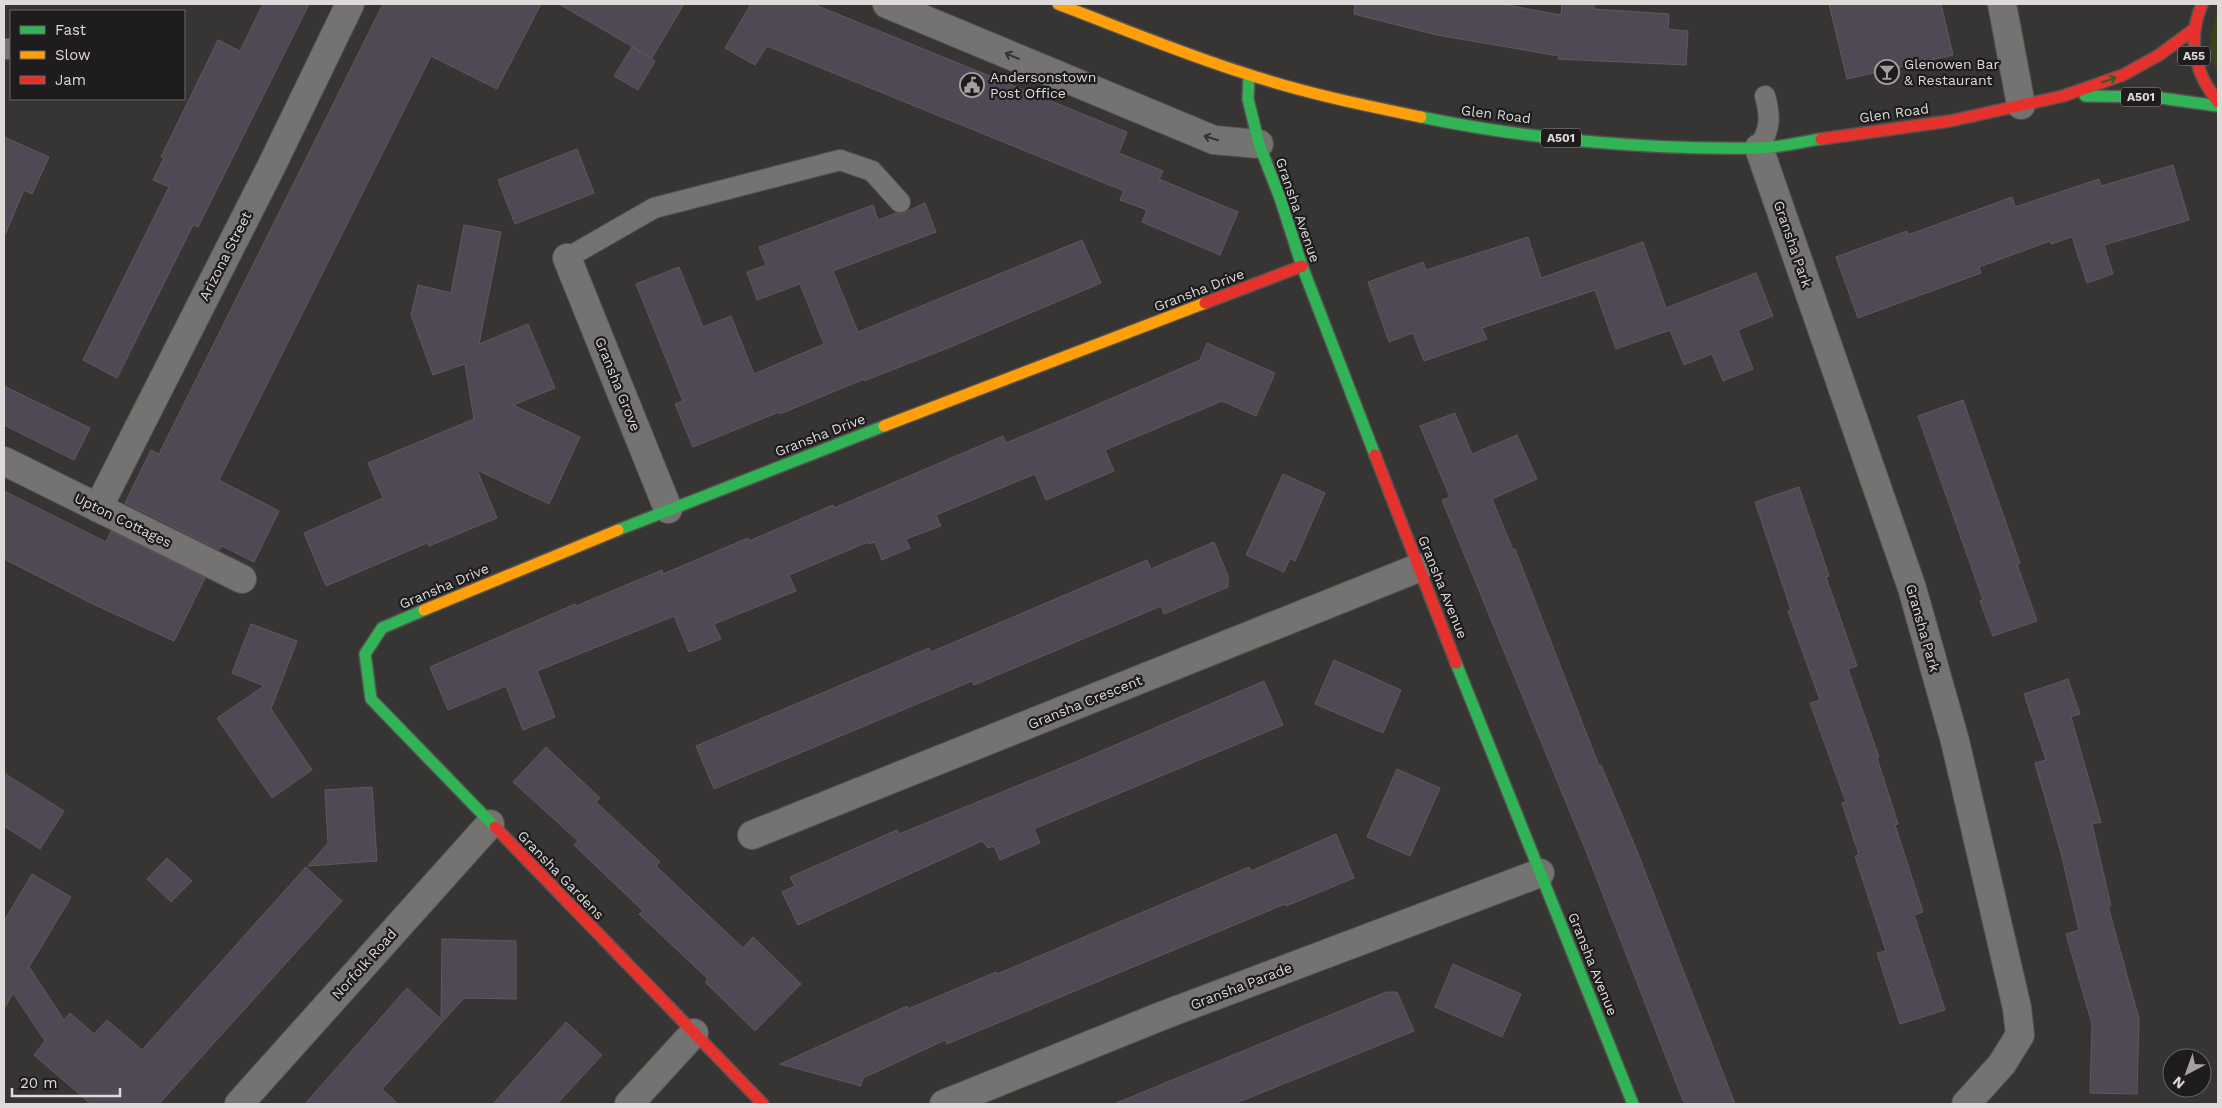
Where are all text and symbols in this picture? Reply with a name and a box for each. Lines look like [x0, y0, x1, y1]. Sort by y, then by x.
legend [10, 10, 185, 100]
text: Fast [55, 21, 87, 39]
text: Slow [55, 46, 91, 64]
road number: A55 [2178, 46, 2210, 66]
one-way arrow [1005, 51, 1020, 60]
place label: Glenowen Bar & Restaurant [1904, 56, 1999, 88]
bar icon: Glenowen Bar & Restaurant [1874, 59, 1900, 85]
place label: Andersonstown Post Office [990, 69, 1096, 101]
text: Jam [55, 71, 86, 89]
public building icon: Andersonstown Post Office [959, 72, 985, 98]
one-way arrow [2101, 75, 2117, 84]
road number: A501 [2121, 88, 2161, 106]
street label: Glen Road [1858, 100, 1930, 126]
street label: Glen Road [1460, 102, 1532, 126]
road number: A501 [1541, 128, 1581, 148]
one-way arrow [1203, 132, 1219, 142]
street label: Gransha Avenue [1273, 156, 1323, 264]
street label: Gransha Park [1771, 198, 1815, 290]
street label: Arizona Street [196, 209, 254, 303]
street label: Gransha Drive [1152, 265, 1246, 315]
street label: Gransha Grove [592, 335, 644, 433]
street label: Gransha Drive [773, 410, 867, 460]
street label: Upton Cottages [72, 490, 174, 550]
street label: Gransha Avenue [1415, 533, 1471, 641]
street label: Gransha Drive [397, 560, 491, 612]
street label: Gransha Park [1903, 582, 1943, 674]
street label: Gransha Crescent [1026, 672, 1144, 732]
street label: Gransha Gardens [515, 827, 607, 923]
street label: Gransha Avenue [1565, 910, 1621, 1018]
street label: Norfolk Road [328, 926, 400, 1002]
street label: Gransha Parade [1188, 959, 1294, 1013]
north arrow [2162, 1048, 2212, 1098]
scale bar [12, 1066, 120, 1098]
text: N [2169, 1073, 2188, 1092]
text: 20 m [20, 1074, 58, 1092]

